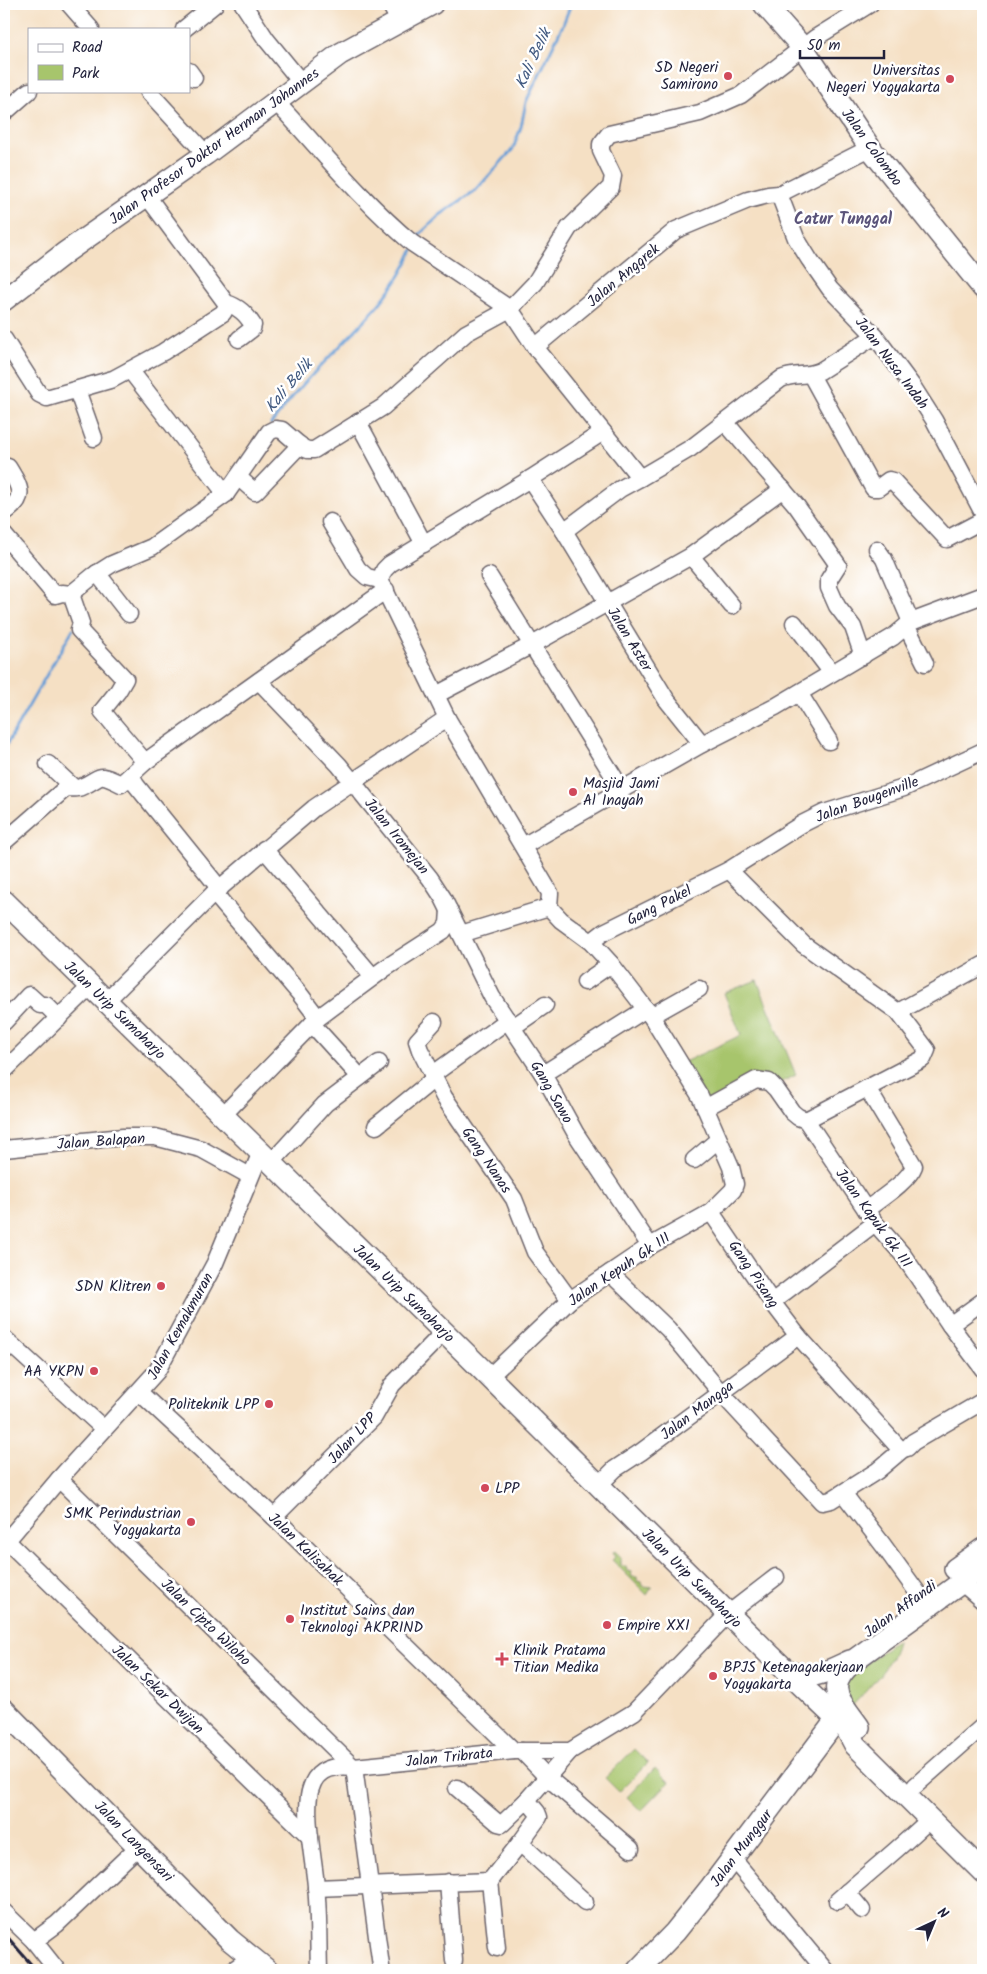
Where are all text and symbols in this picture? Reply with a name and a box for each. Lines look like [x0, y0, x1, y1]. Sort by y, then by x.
water label: Kali Belik [509, 22, 559, 93]
legend [28, 28, 190, 92]
scale bar [800, 28, 883, 60]
text: 50 m [807, 34, 841, 58]
text: Road [72, 36, 103, 60]
place label: SD Negeri Samirono [655, 56, 719, 97]
place label: Universitas Negeri Yogyakarta [826, 59, 941, 100]
text: Park [72, 62, 100, 86]
street label: Jalan Profesor Doktor Herman Johannes [104, 62, 325, 231]
marker: SD Negeri Samirono [722, 70, 734, 82]
marker: Universitas Negeri Yogyakarta [944, 73, 956, 85]
street label: Jalan Colombo [835, 103, 908, 192]
district label: Catur Tunggal [794, 207, 893, 232]
street label: Jalan Anggrek [582, 237, 666, 314]
street label: Jalan Nusa Indah [848, 312, 934, 415]
water label: Kali Belik [259, 352, 321, 418]
street label: Jalan Aster [600, 603, 658, 677]
street label: Jalan Bougenville [812, 770, 923, 830]
place label: Masjid Jami Al Inayah [583, 772, 660, 813]
marker: Masjid Jami Al Inayah [567, 786, 579, 798]
street label: Jalan Iromejan [358, 793, 435, 880]
street label: Gang Pakel [623, 879, 696, 932]
street label: Jalan Urip Sumoharjo [58, 956, 171, 1066]
street label: Gang Sawo [523, 1057, 579, 1129]
street label: Gang Nanas [455, 1122, 518, 1199]
street label: Jalan Balapan [56, 1127, 146, 1157]
street label: Jalan Kapuk Gk III [829, 1164, 918, 1274]
street label: Jalan Kepuh Gk III [564, 1226, 676, 1313]
street label: Gang Pisang [722, 1236, 785, 1313]
street label: Jalan Urip Sumoharjo [347, 1239, 460, 1349]
street label: Jalan Kemakmuran [141, 1268, 220, 1385]
place label: SDN Klitren [76, 1275, 151, 1299]
marker: SDN Klitren [155, 1280, 167, 1292]
place label: AA YKPN [24, 1360, 84, 1384]
marker: AA YKPN [88, 1365, 100, 1377]
street label: Jalan Mangga [656, 1375, 740, 1447]
place label: Politeknik LPP [168, 1393, 260, 1417]
marker: Politeknik LPP [263, 1398, 275, 1410]
street label: Jalan LPP [322, 1407, 384, 1470]
place label: LPP [495, 1477, 520, 1501]
marker: LPP [479, 1482, 491, 1494]
place label: SMK Perindustrian Yogyakarta [64, 1502, 181, 1543]
street label: Jalan Kalisahak [262, 1507, 349, 1593]
marker: SMK Perindustrian Yogyakarta [185, 1516, 197, 1528]
street label: Jalan Urip Sumoharjo [635, 1523, 747, 1635]
street label: Jalan Cipto Wiloho [155, 1573, 256, 1672]
street label: Jalan Affandi [859, 1574, 943, 1645]
place label: Institut Sains dan Teknologi AKPRIND [300, 1599, 423, 1640]
marker: Institut Sains dan Teknologi AKPRIND [284, 1613, 296, 1625]
place label: Empire XXI [617, 1614, 690, 1638]
marker: Empire XXI [601, 1619, 613, 1631]
street label: Jalan Sekar Dwijan [106, 1639, 209, 1740]
place label: Klinik Pratama Titian Medika [513, 1639, 606, 1680]
marker: Klinik Pratama Titian Medika [495, 1652, 509, 1666]
place label: BPJS Ketenagakerjaan Yogyakarta [723, 1656, 864, 1697]
marker: BPJS Ketenagakerjaan Yogyakarta [707, 1670, 719, 1682]
street label: Jalan Tribrata [404, 1741, 494, 1775]
street label: Jalan Langensari [88, 1795, 180, 1889]
street label: Jalan Munggur [704, 1804, 780, 1893]
north arrow [910, 1896, 960, 1946]
text: N [932, 1902, 953, 1924]

